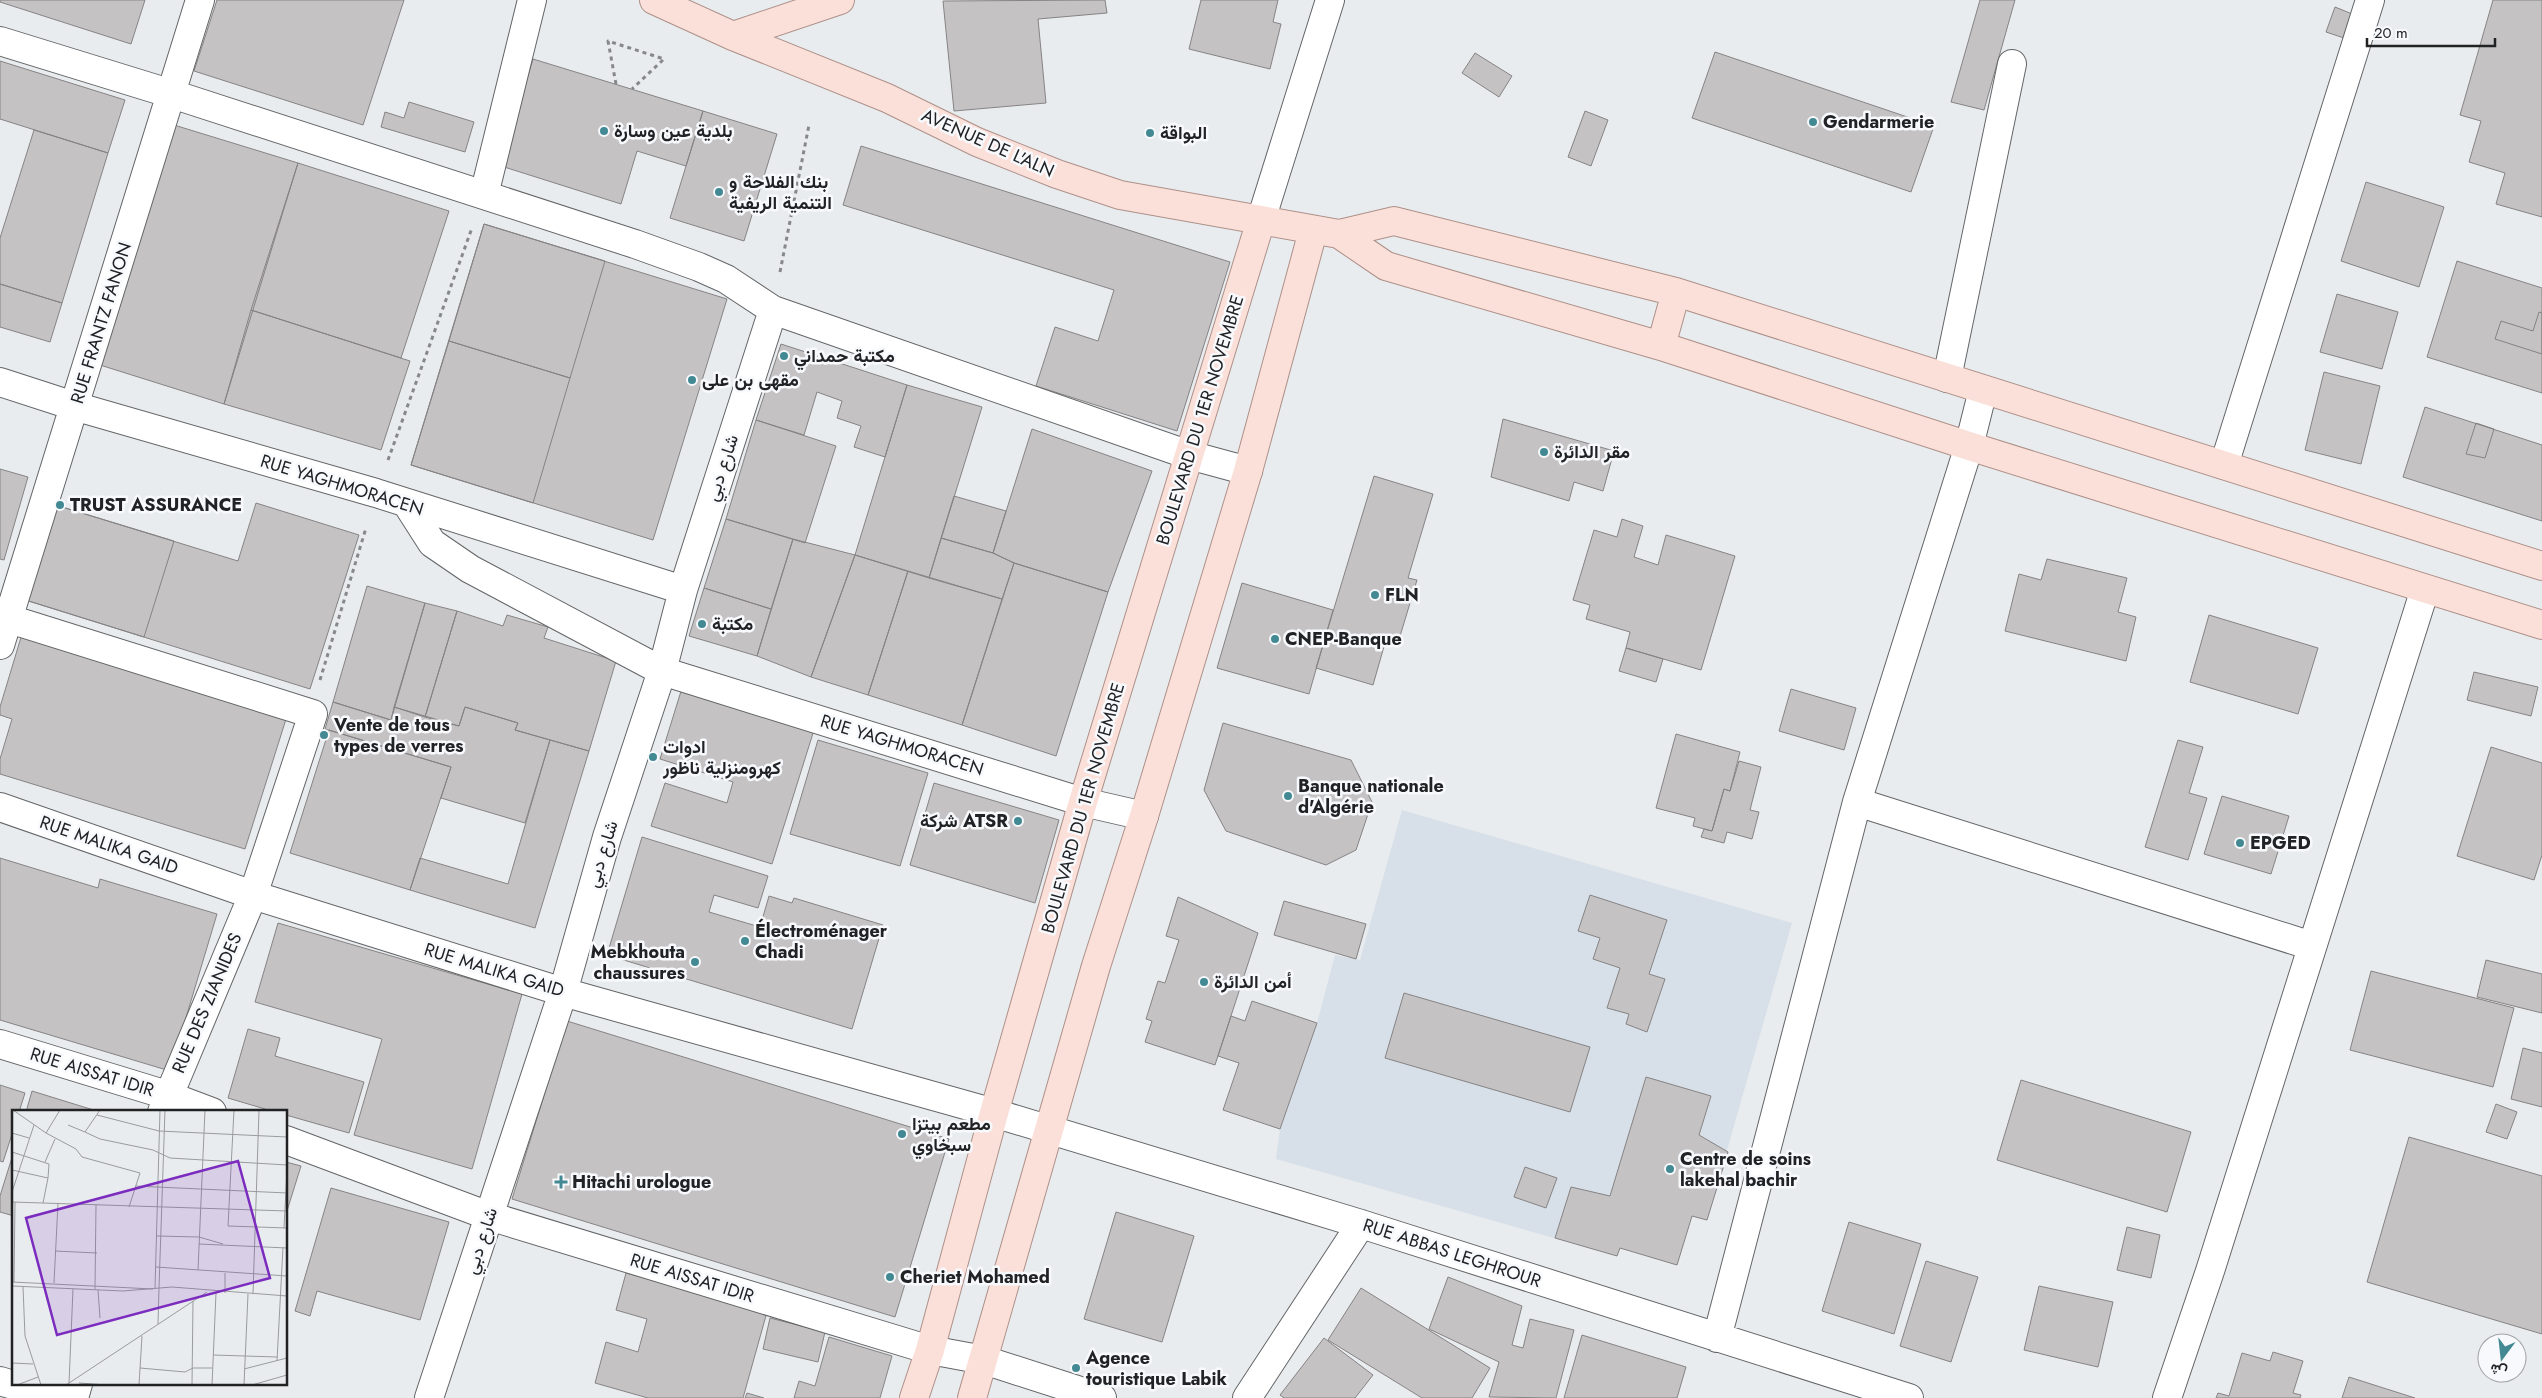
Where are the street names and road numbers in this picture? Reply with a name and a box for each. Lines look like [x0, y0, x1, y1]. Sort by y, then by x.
street label: AVENUE DE L'ALN [918, 102, 1058, 184]
street label: RUE FRANTZ FANON [64, 239, 138, 407]
street label: BOULEVARD DU 1ER NOVEMBRE [1150, 292, 1250, 548]
street label: شارع دبي [699, 431, 747, 505]
street label: RUE YAGHMORACEN [257, 448, 427, 522]
street label: BOULEVARD DU 1ER NOVEMBRE [1035, 680, 1131, 936]
street label: RUE YAGHMORACEN [817, 708, 987, 782]
street label: RUE MALIKA GAID [36, 809, 182, 881]
street label: شارع دبي [579, 817, 626, 891]
street label: RUE DES ZIANIDES [166, 929, 248, 1077]
street label: RUE MALIKA GAID [421, 936, 567, 1004]
street label: RUE AISSAT IDIR [27, 1041, 157, 1103]
street label: شارع دبي [458, 1204, 506, 1278]
street label: RUE ABBAS LEGHROUR [1360, 1212, 1544, 1294]
street label: RUE AISSAT IDIR [627, 1247, 757, 1309]

